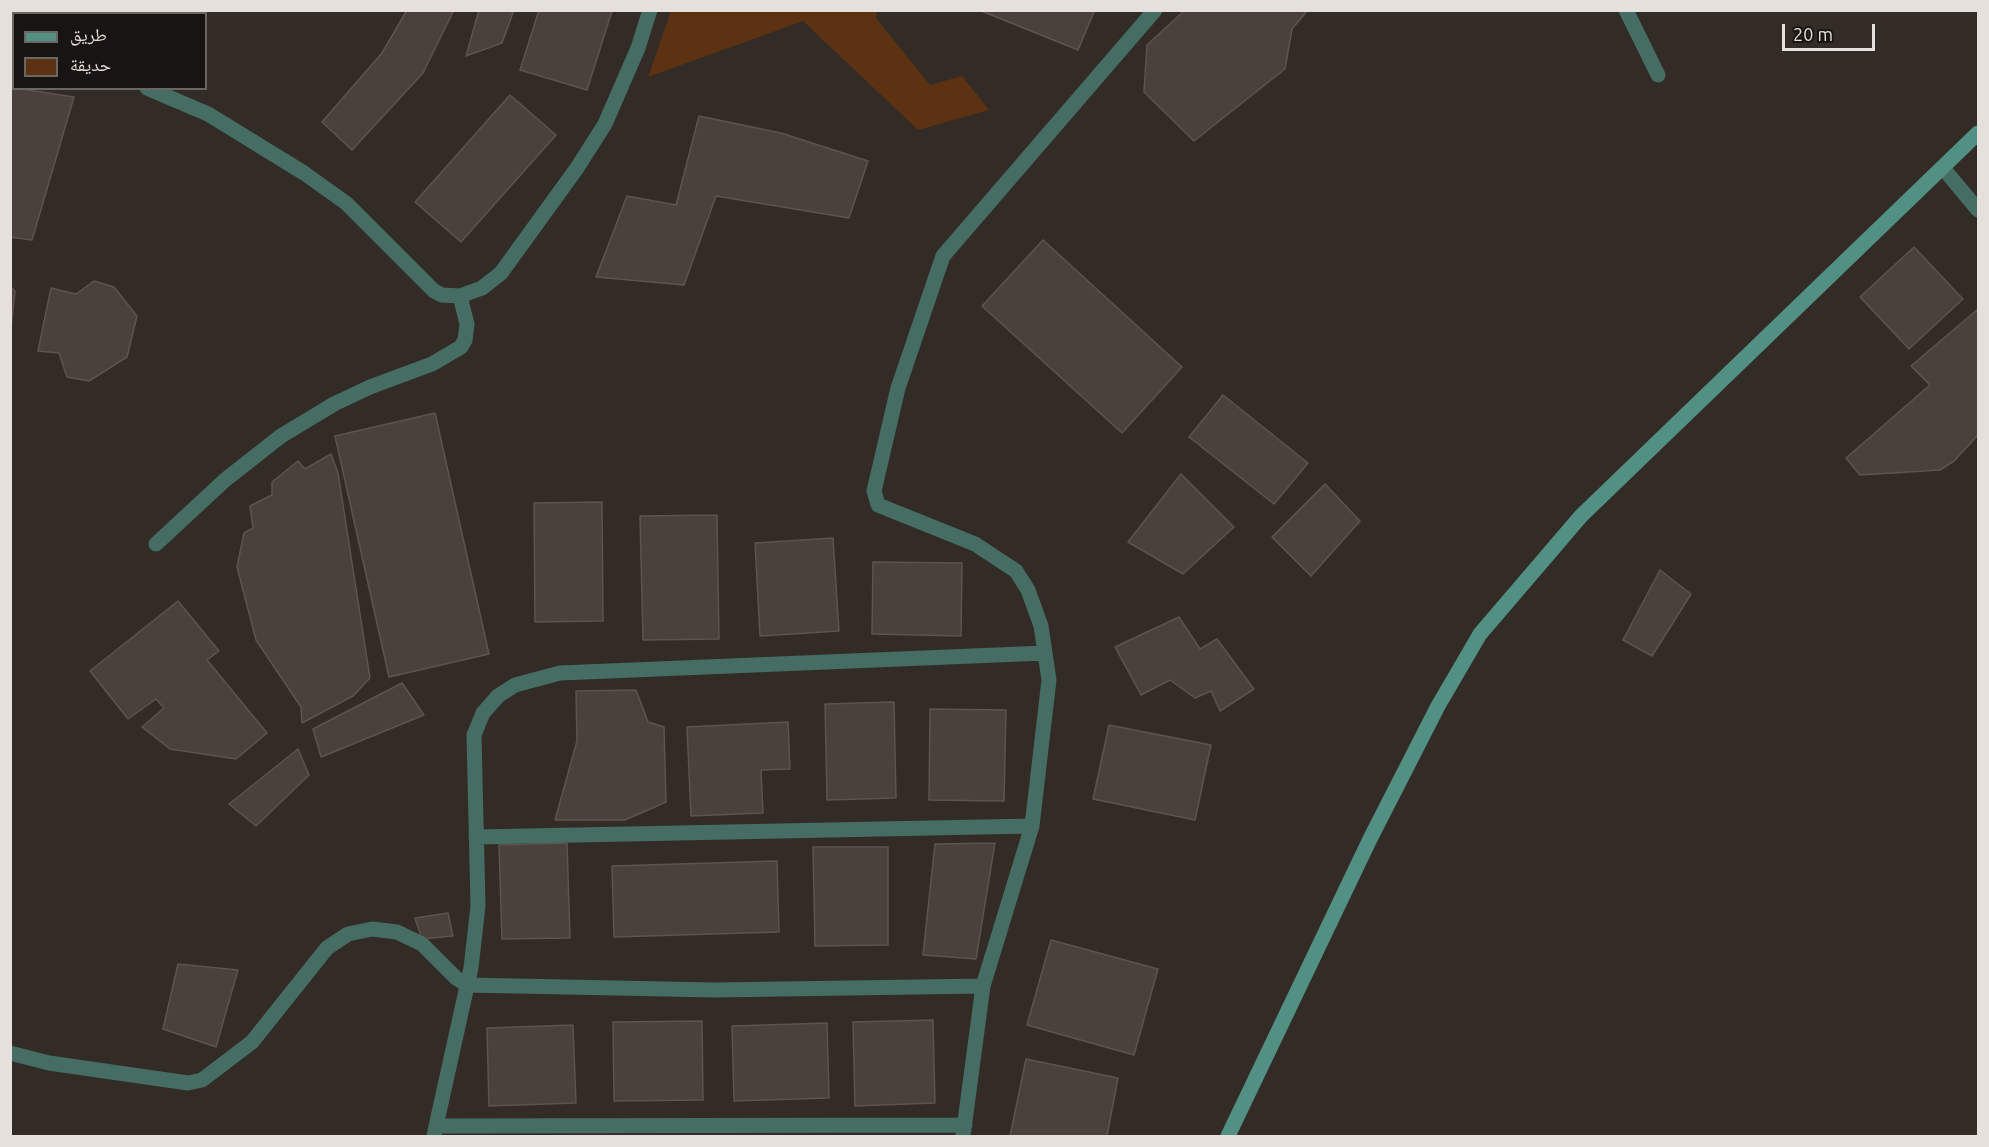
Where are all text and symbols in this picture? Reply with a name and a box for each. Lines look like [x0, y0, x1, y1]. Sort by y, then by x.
legend [12, 12, 207, 90]
scale bar [1785, 12, 1878, 50]
text: طريق [70, 24, 107, 44]
text: 20 m [1793, 24, 1833, 44]
text: حديقة [70, 54, 111, 74]

